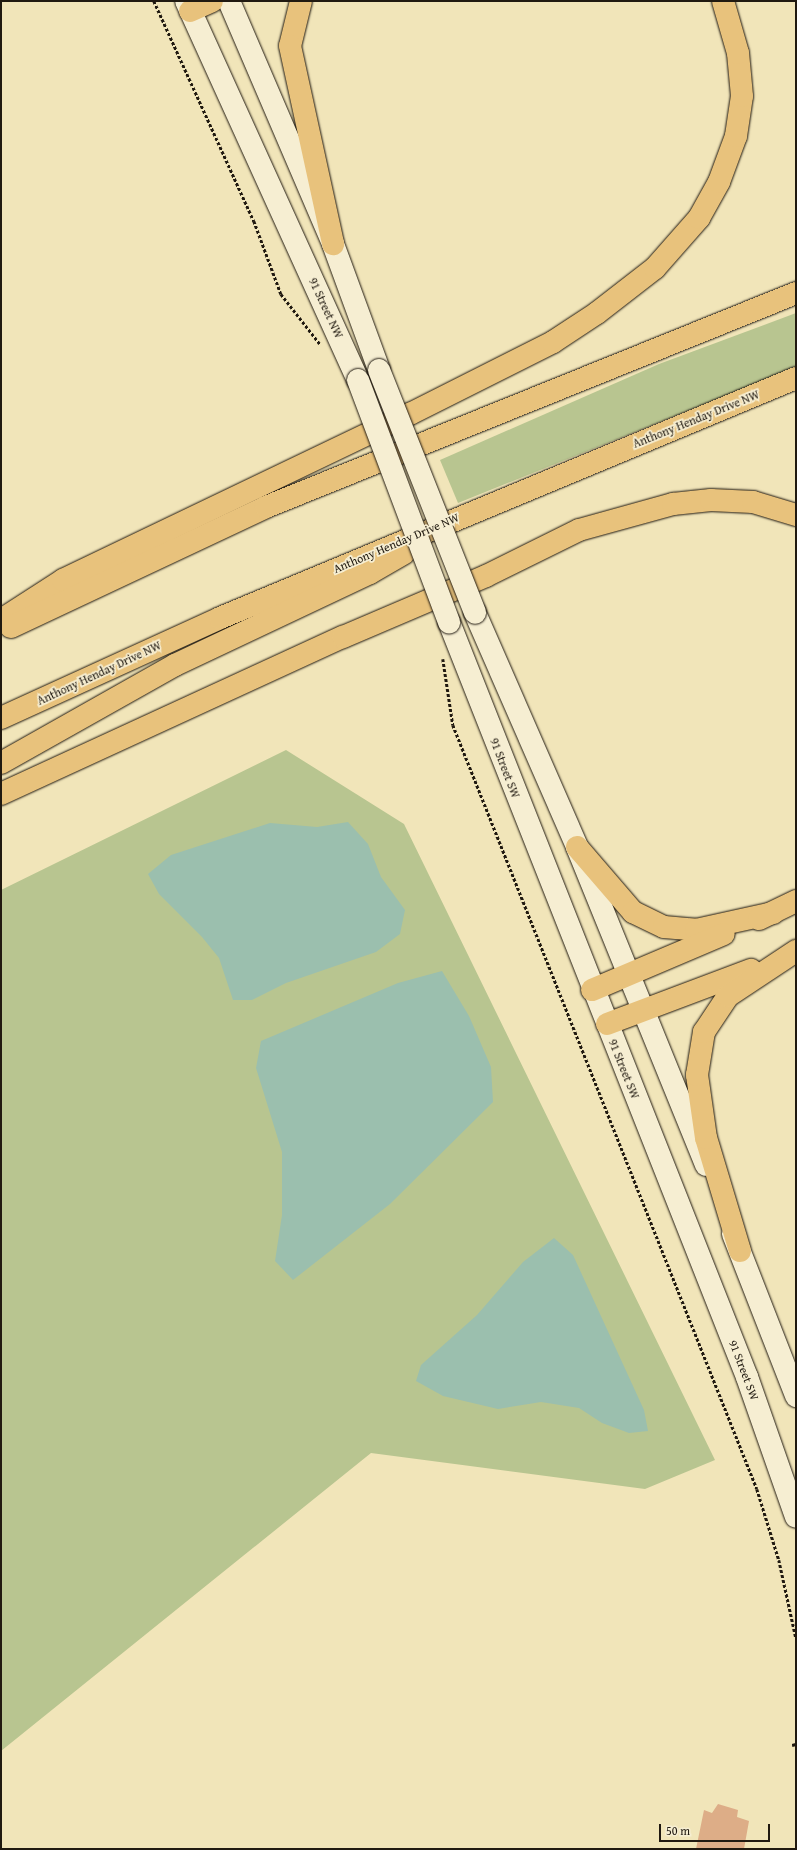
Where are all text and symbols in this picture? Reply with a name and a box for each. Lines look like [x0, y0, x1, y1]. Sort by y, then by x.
street label: 91 Street NW [306, 275, 346, 341]
street label: Anthony Henday Drive NW [631, 387, 761, 451]
street label: Anthony Henday Drive NW [331, 510, 461, 576]
street label: Anthony Henday Drive NW [35, 638, 163, 708]
street label: 91 Street SW [487, 736, 523, 800]
street label: 91 Street SW [605, 1037, 643, 1101]
street label: 91 Street SW [726, 1338, 762, 1402]
scale bar [661, 1816, 772, 1842]
text: 50 m [666, 1822, 690, 1839]

